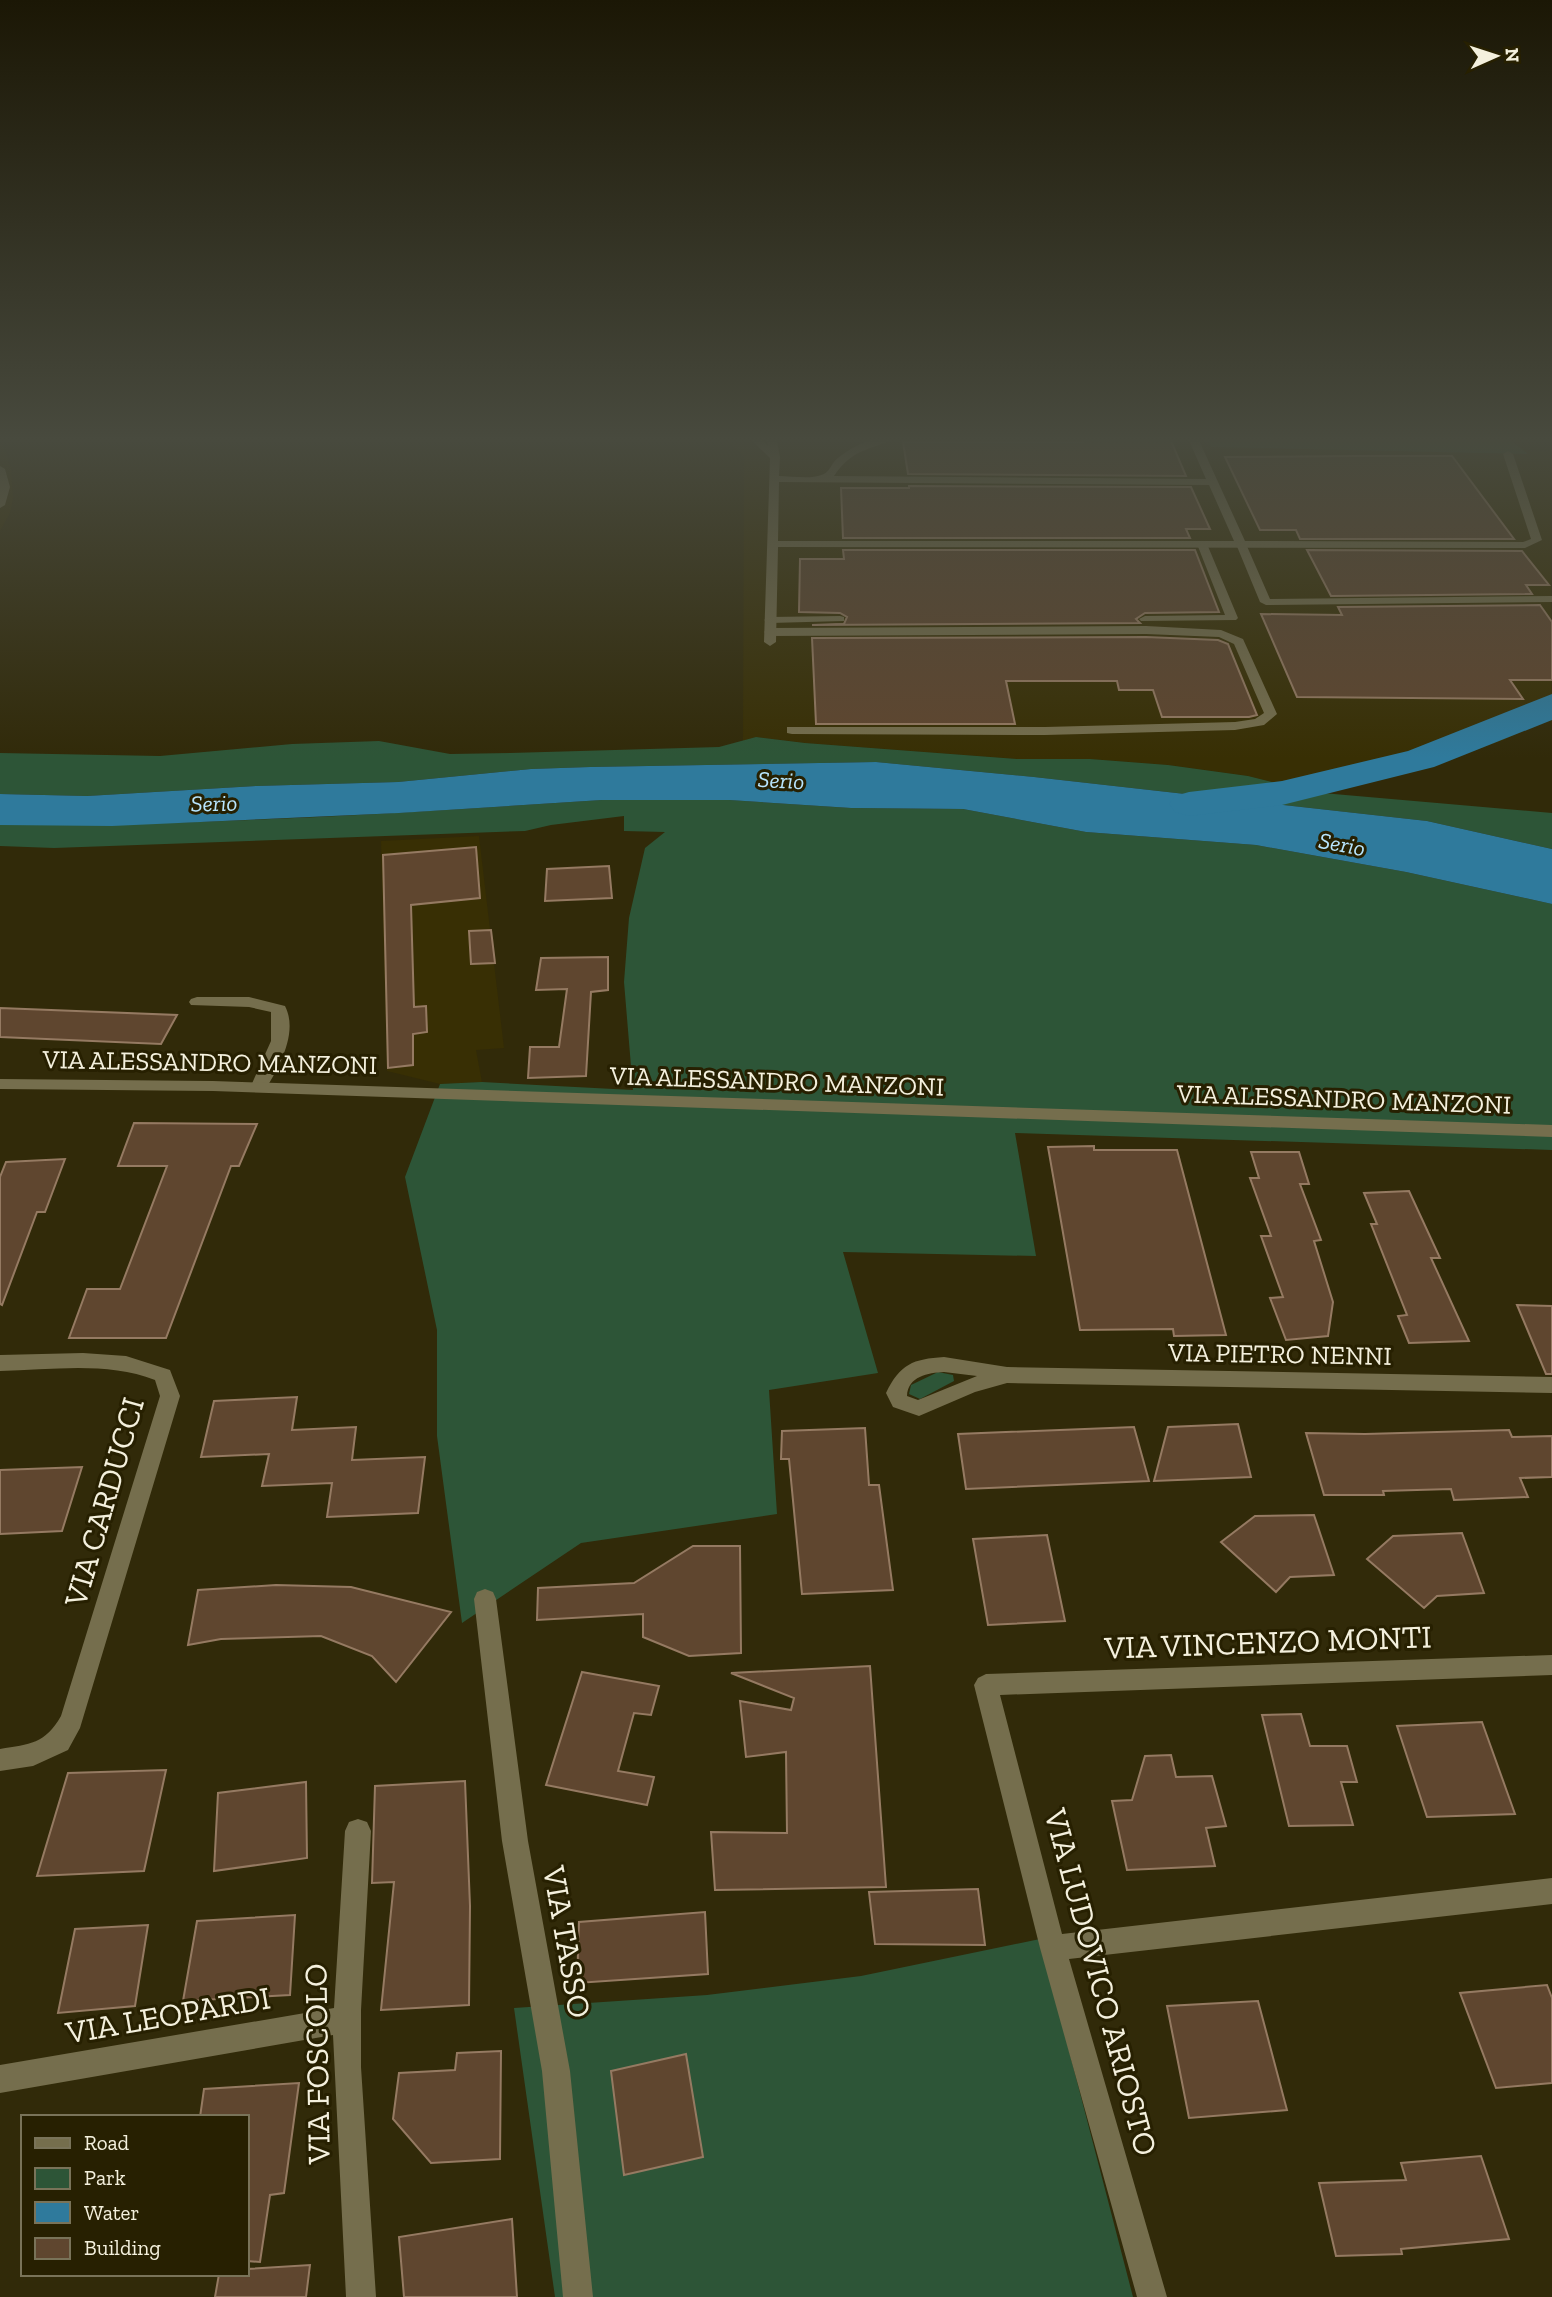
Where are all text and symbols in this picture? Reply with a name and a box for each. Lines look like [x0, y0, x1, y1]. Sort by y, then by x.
north arrow [1461, 21, 1531, 91]
text: N [1501, 47, 1524, 63]
water label: Serio [757, 765, 805, 795]
water label: Serio [190, 789, 238, 817]
water label: Serio [1316, 826, 1368, 862]
street label: VIA ALESSANDRO MANZONI [41, 1043, 378, 1081]
street label: VIA ALESSANDRO MANZONI [608, 1059, 945, 1103]
street label: VIA ALESSANDRO MANZONI [1175, 1077, 1512, 1121]
street label: VIA PIETRO NENNI [1167, 1336, 1392, 1372]
street label: VIA CARDUCCI [56, 1393, 152, 1612]
street label: VIA VINCENZO MONTI [1103, 1617, 1432, 1667]
street label: VIA LUDOVICO ARIOSTO [1036, 1803, 1166, 2160]
street label: VIA TASSO [535, 1862, 599, 2021]
street label: VIA FOSCOLO [296, 1963, 338, 2166]
street label: VIA LEOPARDI [62, 1978, 273, 2052]
legend [21, 2115, 248, 2276]
text: Road [84, 2130, 130, 2155]
text: Park [84, 2165, 126, 2190]
text: Water [84, 2200, 139, 2225]
text: Building [84, 2235, 161, 2260]

